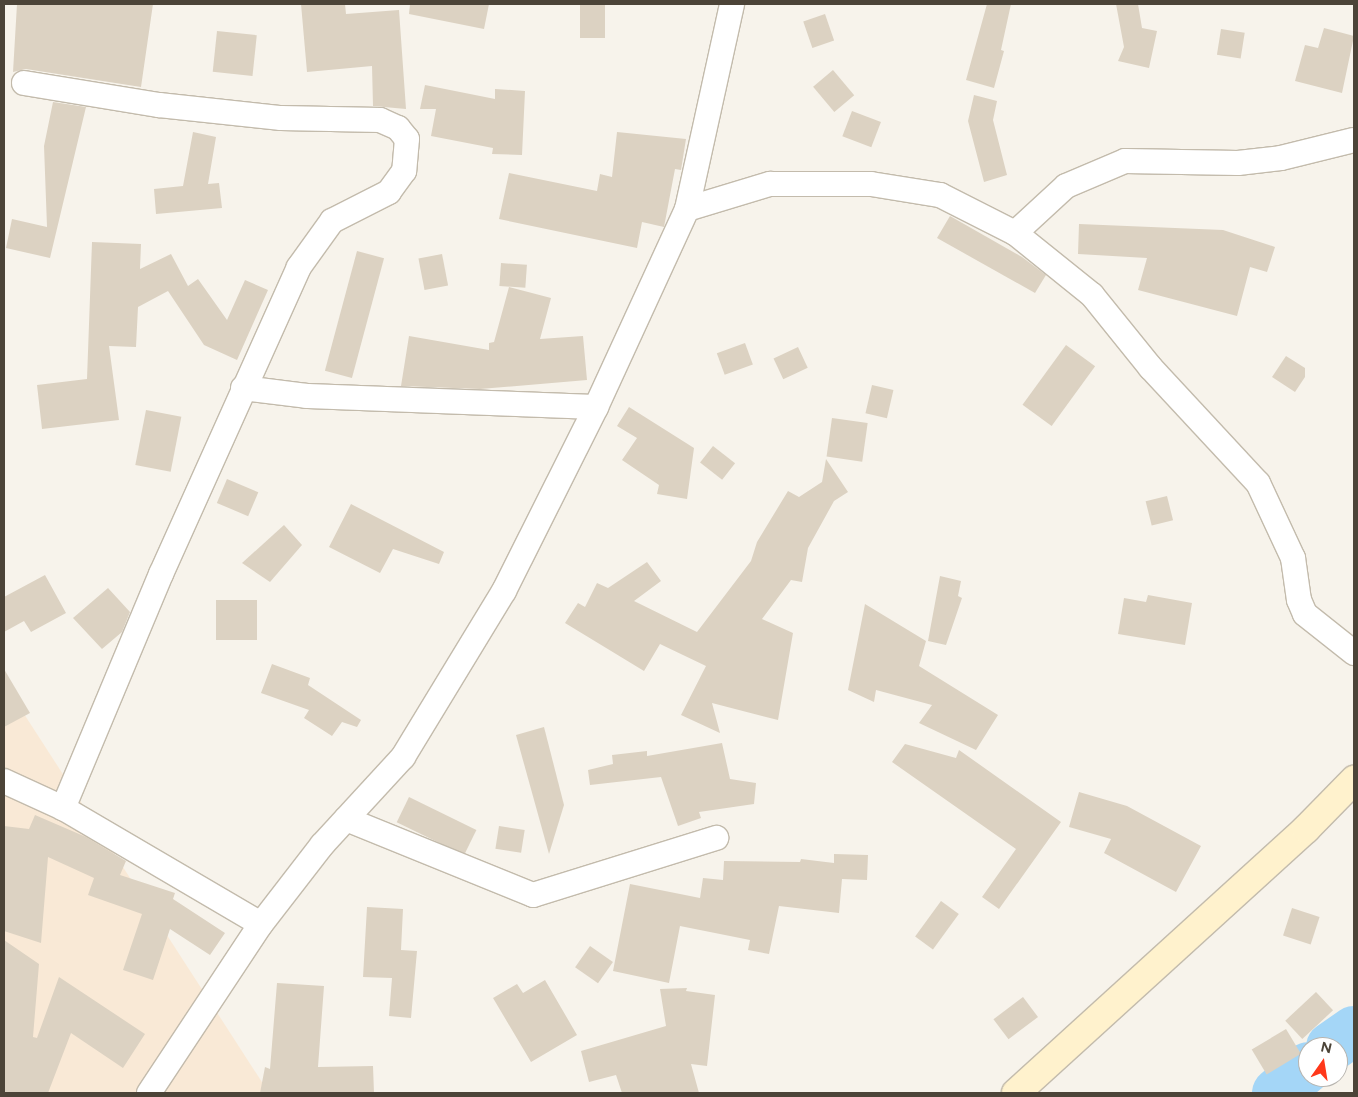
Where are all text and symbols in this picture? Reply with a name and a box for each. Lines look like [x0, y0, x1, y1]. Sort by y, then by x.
north arrow [1298, 1037, 1348, 1087]
text: N [1319, 1038, 1333, 1057]

